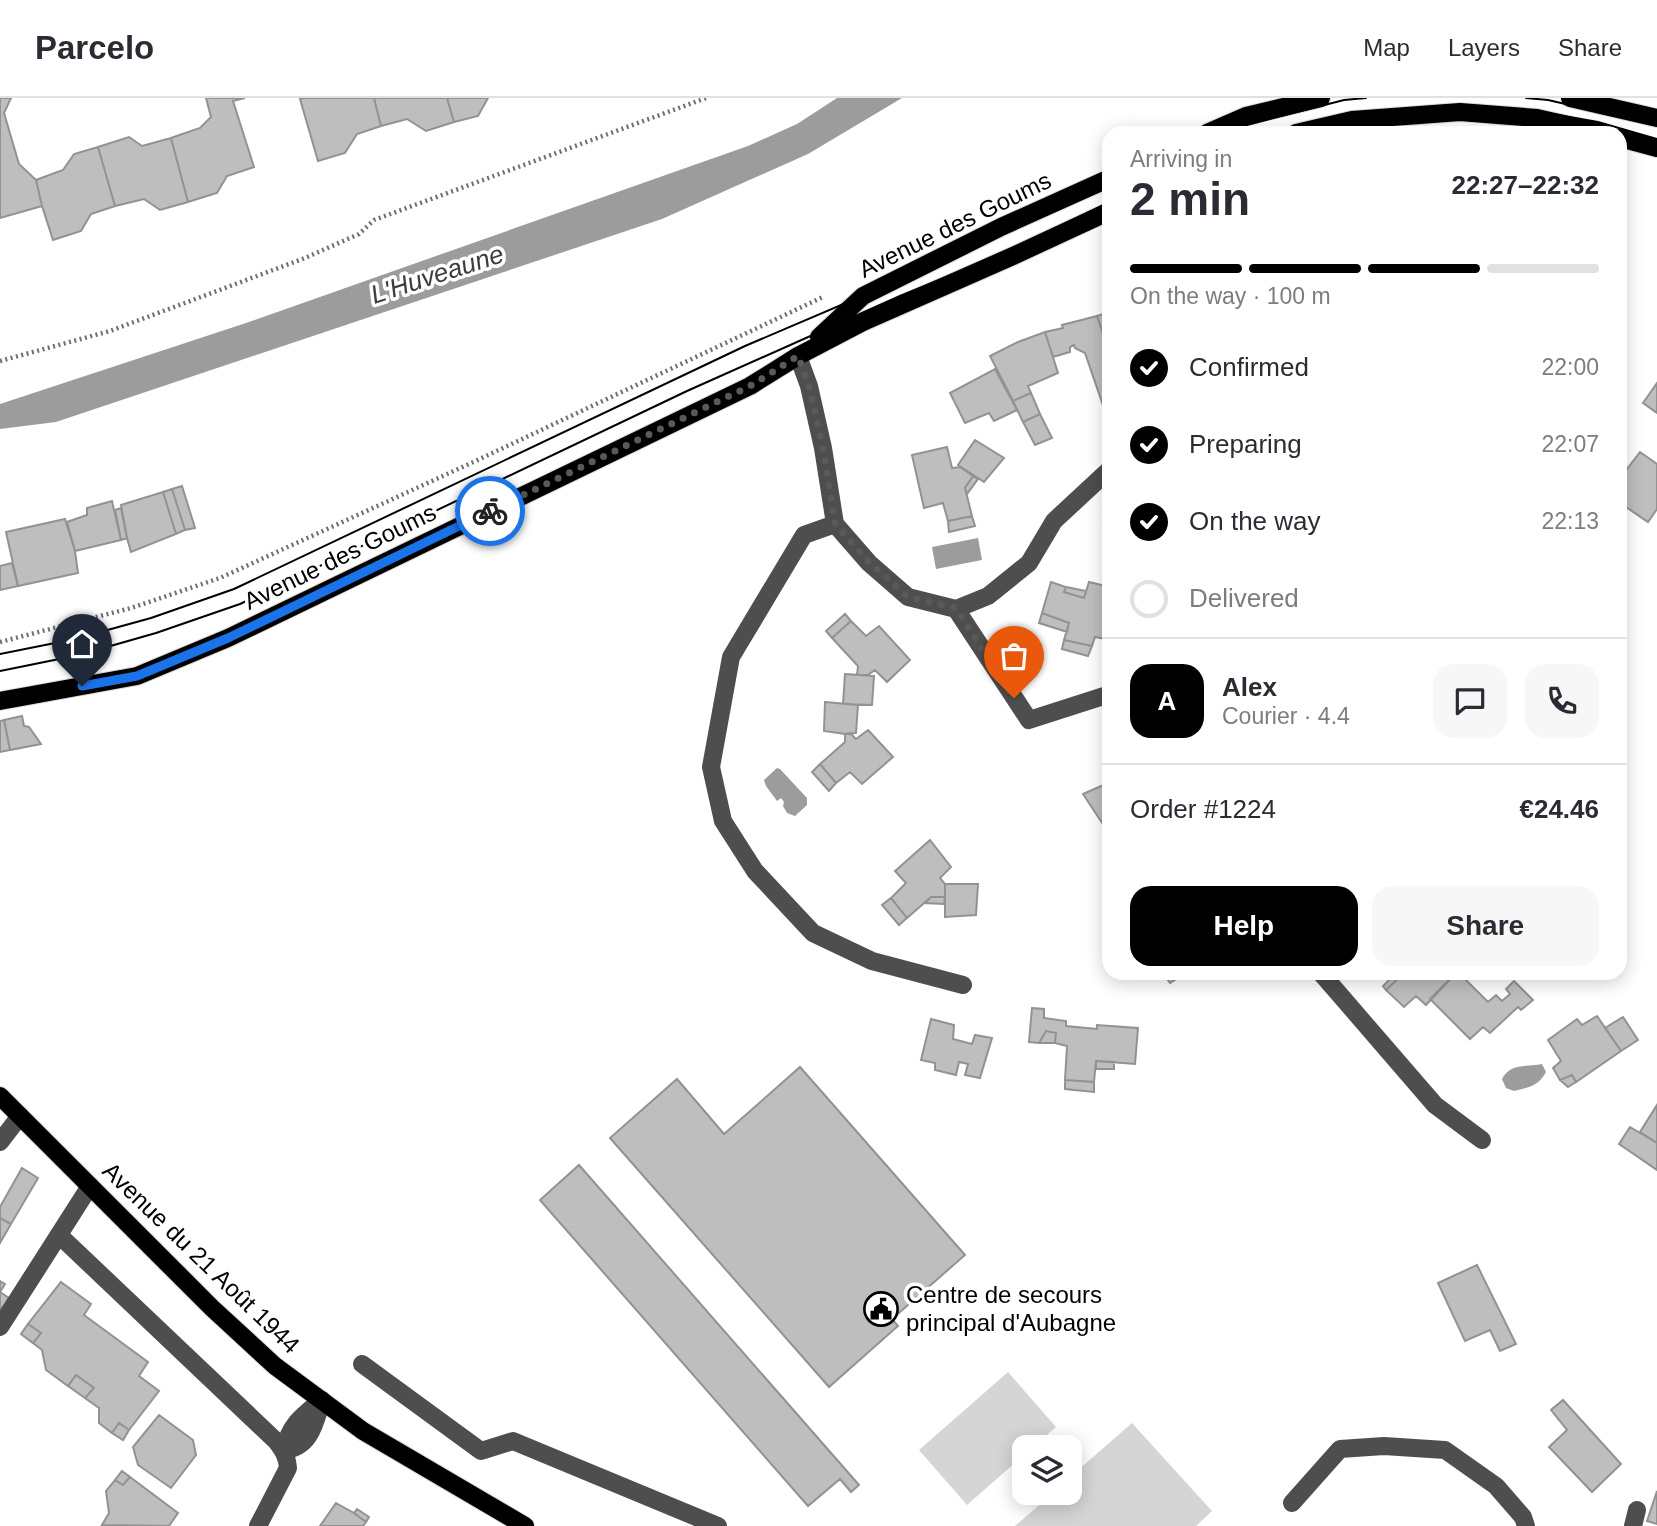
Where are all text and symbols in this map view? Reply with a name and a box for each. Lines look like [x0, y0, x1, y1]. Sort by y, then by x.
text: Parcelo [35, 29, 154, 66]
text: Map [1363, 34, 1410, 61]
text: Layers [1448, 34, 1520, 61]
text: Share [1558, 34, 1622, 61]
text: Arriving in [1130, 146, 1232, 172]
street label: Avenue des Goums [854, 166, 1055, 283]
text: 22:27–22:32 [1452, 170, 1599, 200]
text: 2 min [1130, 173, 1250, 225]
water label: L'Huveaune [367, 238, 507, 310]
text: On the way · 100 m [1130, 283, 1331, 309]
icon: check [1130, 349, 1168, 387]
text: Confirmed [1189, 352, 1309, 382]
text: 22:00 [1541, 354, 1599, 380]
icon: check [1130, 426, 1168, 464]
text: Preparing [1189, 429, 1302, 459]
text: 22:07 [1541, 431, 1599, 457]
courier [455, 476, 525, 546]
icon: bike [471, 492, 509, 530]
street label: Avenue des Goums [239, 498, 440, 615]
icon: check [1130, 503, 1168, 541]
text: On the way [1189, 506, 1321, 536]
text: 22:13 [1541, 508, 1599, 534]
text: Delivered [1189, 583, 1299, 613]
pin [52, 614, 112, 686]
icon: home [63, 625, 101, 663]
pin [984, 626, 1044, 698]
icon: bag [995, 637, 1033, 675]
button: chat [1433, 664, 1507, 738]
button: phone [1525, 664, 1599, 738]
text: Alex [1222, 672, 1277, 702]
text: A [1158, 686, 1176, 716]
text: Courier · 4.4 [1222, 703, 1350, 729]
text: Order #1224 [1130, 794, 1276, 824]
text: €24.46 [1519, 794, 1599, 824]
button: Help [1130, 886, 1358, 966]
button: Share [1372, 886, 1599, 966]
street label: Avenue du 21 Août 1944 [98, 1157, 305, 1359]
place label: Centre de secours principal d'Aubagne [906, 1281, 1116, 1336]
public building icon: Centre de secours principal d'Aubagne [862, 1290, 900, 1328]
map controls [1012, 1435, 1082, 1505]
button: layers [1012, 1435, 1082, 1505]

